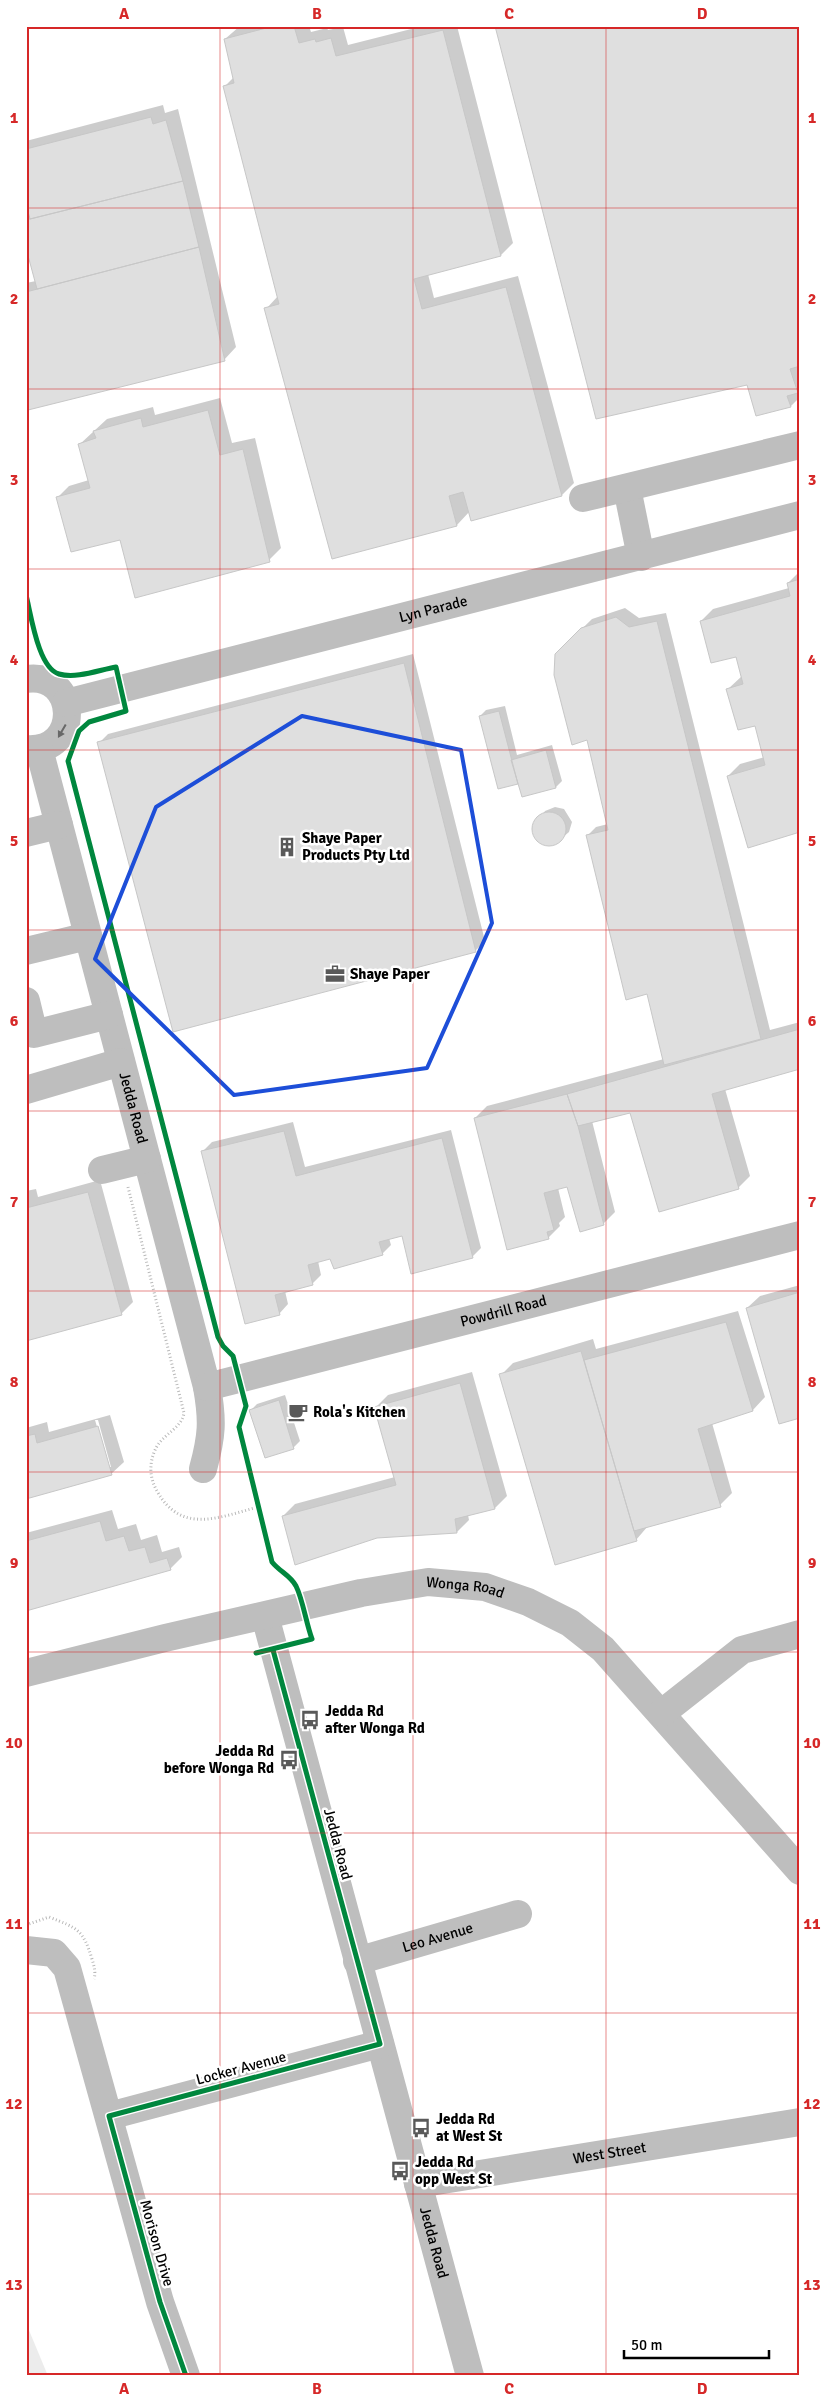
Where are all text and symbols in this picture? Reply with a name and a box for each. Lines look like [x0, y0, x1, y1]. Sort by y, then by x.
text: A [119, 4, 130, 24]
text: B [312, 4, 322, 24]
text: C [504, 4, 514, 24]
text: D [697, 4, 708, 24]
text: 1 [10, 108, 19, 128]
text: 1 [808, 108, 817, 128]
text: 2 [10, 289, 18, 309]
text: 2 [808, 289, 816, 309]
text: 3 [10, 470, 18, 490]
text: 3 [808, 470, 816, 490]
street label: Lyn Parade [397, 592, 469, 626]
text: 4 [10, 650, 19, 670]
text: 4 [808, 650, 817, 670]
one-way arrow [57, 724, 66, 737]
place label: Shaye Paper Products Pty Ltd [302, 829, 410, 864]
text: 5 [10, 831, 18, 851]
text: 5 [808, 831, 816, 851]
building icon: Shaye Paper Products Pty Ltd [276, 836, 298, 858]
office icon: Shaye Paper [324, 963, 346, 985]
place label: Shaye Paper [350, 965, 430, 983]
text: 6 [10, 1011, 19, 1031]
text: 6 [808, 1011, 817, 1031]
street label: Jedda Road [115, 1070, 152, 1146]
text: 7 [10, 1192, 19, 1212]
text: 7 [808, 1192, 817, 1212]
street label: Powdrill Road [458, 1291, 549, 1331]
text: 8 [10, 1372, 19, 1392]
text: 8 [808, 1372, 817, 1392]
cafe icon: Rola's Kitchen [287, 1401, 309, 1423]
place label: Rola's Kitchen [313, 1403, 406, 1421]
text: 9 [10, 1553, 19, 1573]
text: 9 [808, 1553, 817, 1573]
street label: Wonga Road [425, 1573, 507, 1602]
place label: Jedda Rd after Wonga Rd [325, 1702, 425, 1737]
bus stop icon: Jedda Rd after Wonga Rd [299, 1709, 321, 1731]
text: 10 [5, 1733, 23, 1753]
text: 10 [803, 1733, 821, 1753]
place label: Jedda Rd before Wonga Rd [164, 1742, 274, 1777]
bus stop icon: Jedda Rd before Wonga Rd [278, 1749, 300, 1771]
street label: Jedda Road [320, 1806, 356, 1882]
text: 11 [5, 1914, 23, 1934]
text: 11 [803, 1914, 821, 1934]
street label: Leo Avenue [400, 1919, 475, 1956]
street label: Locker Avenue [194, 2047, 288, 2089]
text: 12 [5, 2094, 23, 2114]
text: 12 [803, 2094, 821, 2114]
place label: Jedda Rd at West St [436, 2110, 503, 2145]
bus stop icon: Jedda Rd at West St [410, 2117, 432, 2139]
street label: West Street [572, 2138, 647, 2168]
place label: Jedda Rd opp West St [415, 2153, 493, 2188]
bus stop icon: Jedda Rd opp West St [389, 2160, 411, 2182]
street label: Morison Drive [136, 2198, 178, 2288]
street label: Jedda Road [416, 2205, 452, 2280]
text: 13 [5, 2275, 23, 2295]
text: 13 [803, 2275, 821, 2295]
scale bar [624, 2327, 768, 2359]
text: 50 m [631, 2336, 662, 2354]
text: A [119, 2379, 130, 2399]
text: B [312, 2379, 322, 2399]
text: C [504, 2379, 514, 2399]
text: D [697, 2379, 708, 2399]

